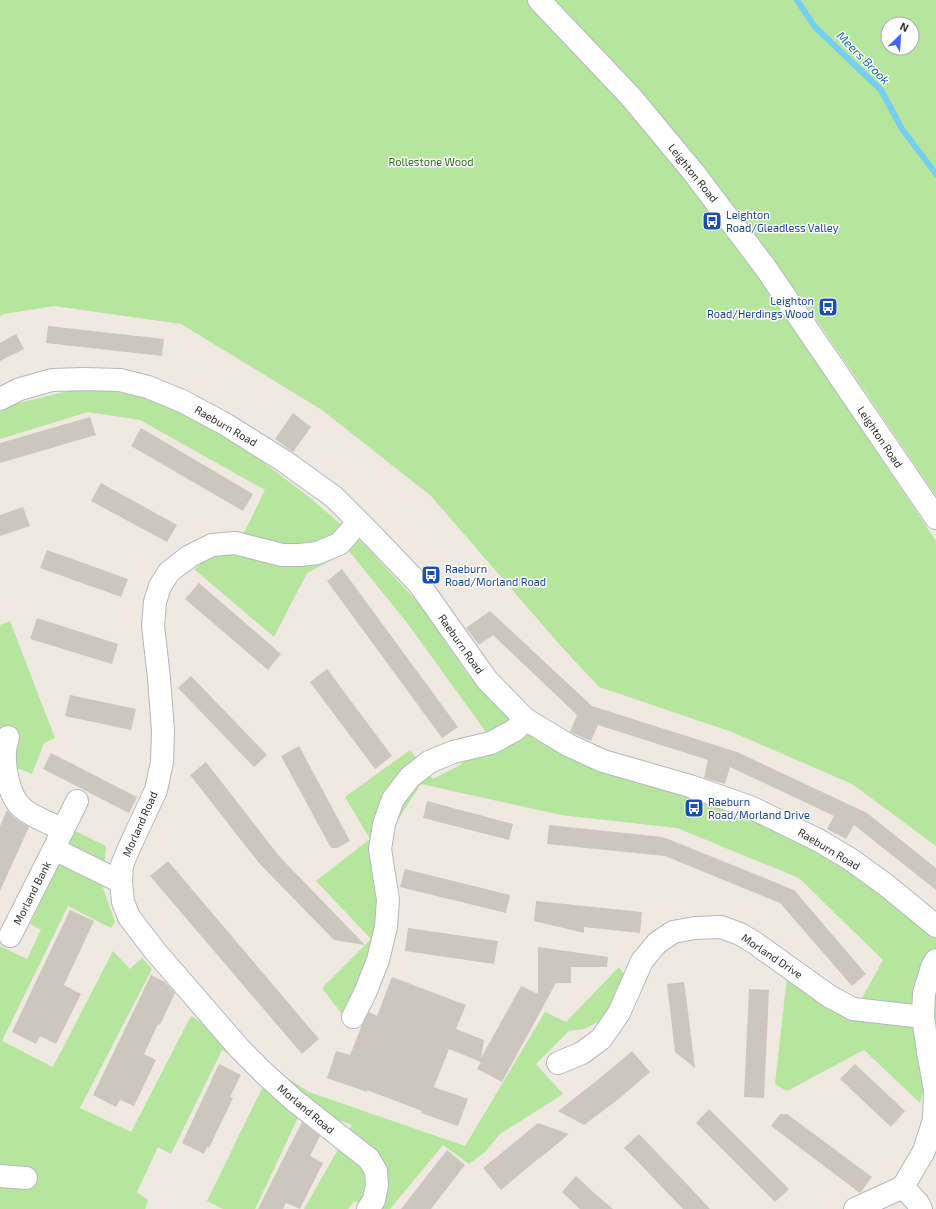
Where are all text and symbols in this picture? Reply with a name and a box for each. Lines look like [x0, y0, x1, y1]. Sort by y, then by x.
north arrow [880, 16, 920, 56]
text: N [898, 19, 911, 34]
water label: Meers Brook [834, 28, 893, 87]
street label: Leighton Road [666, 141, 721, 205]
park label: Rollestone Wood [388, 155, 474, 168]
place label: Leighton Road/Gleadless Valley [726, 208, 839, 234]
bus stop icon: Leighton Road/Gleadless Valley [701, 210, 723, 232]
place label: Leighton Road/Herdings Wood [707, 294, 814, 320]
bus stop icon: Leighton Road/Herdings Wood [817, 296, 839, 318]
street label: Raeburn Road [193, 402, 260, 449]
street label: Leighton Road [855, 403, 906, 470]
place label: Raeburn Road/Morland Road [445, 562, 546, 588]
bus stop icon: Raeburn Road/Morland Road [420, 564, 442, 586]
street label: Raeburn Road [436, 611, 487, 676]
street label: Morland Road [119, 789, 160, 858]
place label: Raeburn Road/Morland Drive [708, 795, 810, 821]
bus stop icon: Raeburn Road/Morland Drive [683, 797, 705, 819]
street label: Raeburn Road [796, 825, 863, 872]
street label: Morland Bank [10, 858, 53, 927]
street label: Morland Drive [739, 930, 805, 981]
street label: Morland Road [275, 1081, 337, 1136]

